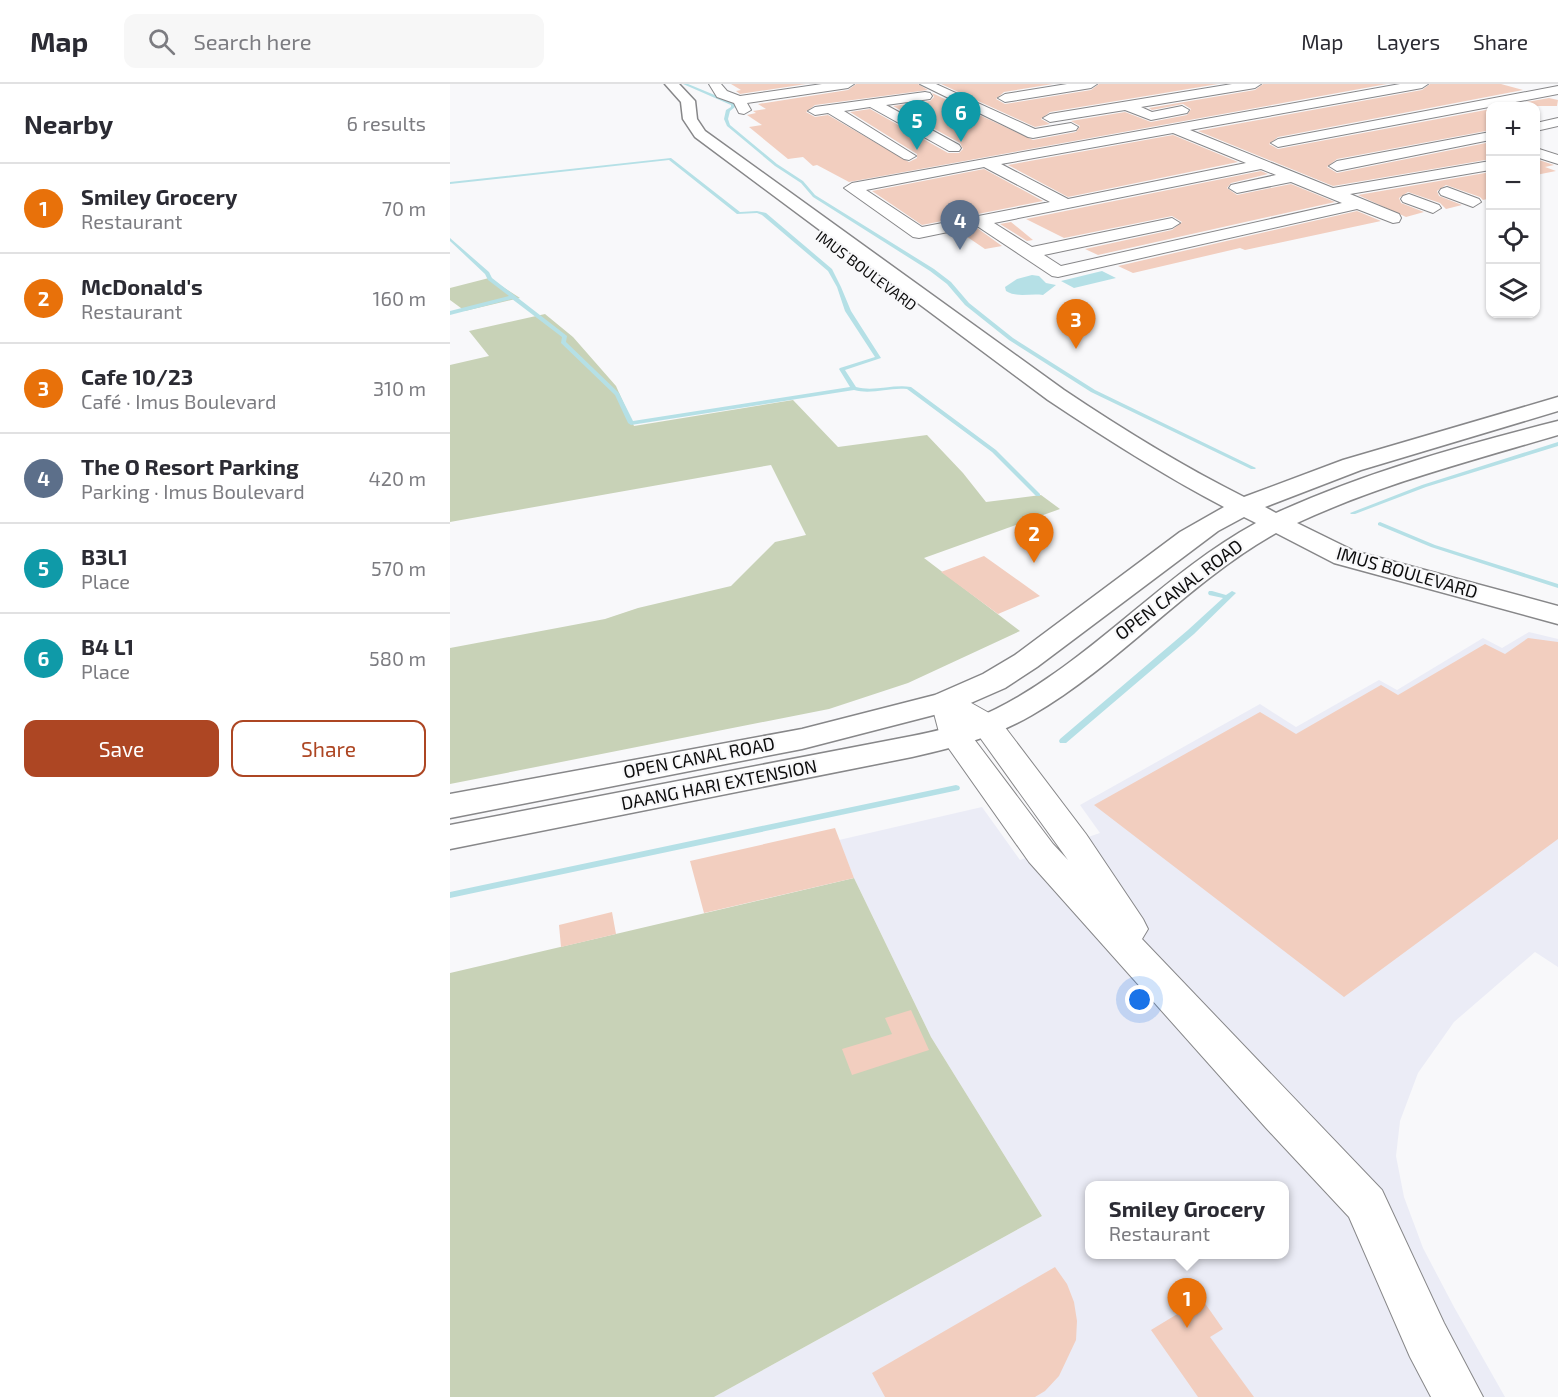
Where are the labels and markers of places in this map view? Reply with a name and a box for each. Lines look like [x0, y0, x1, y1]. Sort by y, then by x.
pin: 6 [942, 92, 980, 142]
pin: 5 [898, 100, 936, 150]
pin: 4 [940, 200, 980, 250]
pin: 3 [1056, 300, 1096, 349]
pin: 2 [1014, 514, 1054, 563]
pin: 1 [1168, 1278, 1206, 1328]

